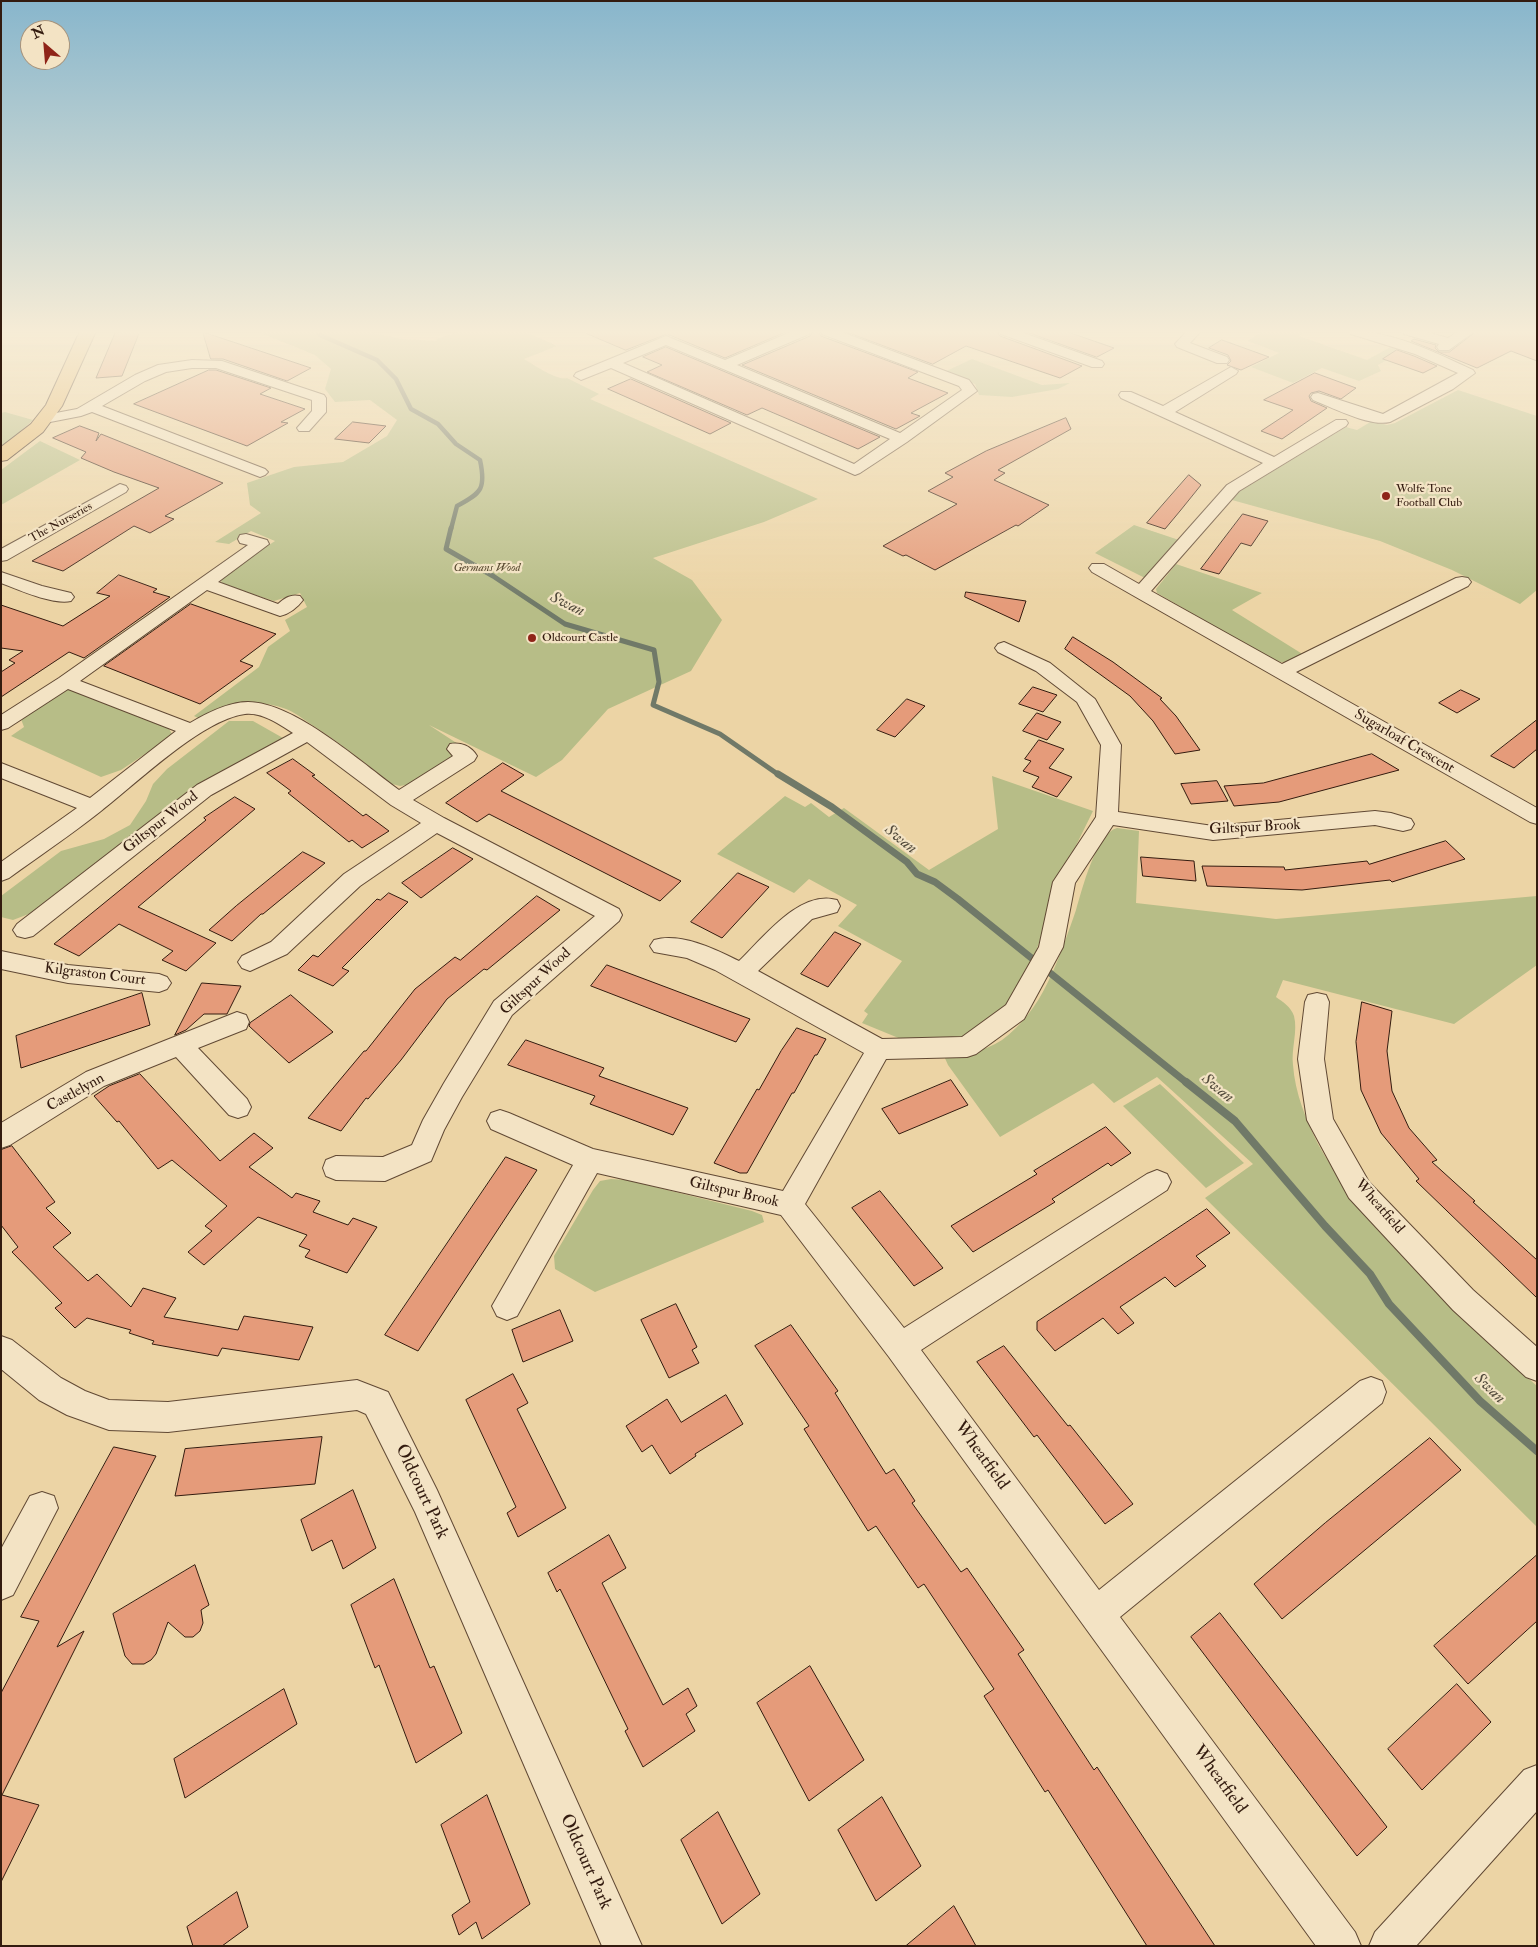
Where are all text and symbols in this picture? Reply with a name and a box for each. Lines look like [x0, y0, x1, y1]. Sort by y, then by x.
north arrow [20, 20, 70, 70]
text: N [29, 22, 48, 43]
place label: Wolfe Tone Football Club [1396, 482, 1462, 510]
marker: Wolfe Tone Football Club [1380, 490, 1392, 502]
street label: The Nurseries [27, 500, 95, 546]
park label: Germans Wood [453, 561, 521, 575]
water label: Swan [547, 588, 587, 622]
place label: Oldcourt Castle [542, 631, 618, 645]
marker: Oldcourt Castle [526, 632, 538, 644]
street label: Sugarloaf Crescent [1351, 706, 1457, 778]
street label: Giltspur Wood [120, 788, 202, 858]
street label: Giltspur Brook [1209, 817, 1301, 839]
water label: Swan [880, 821, 920, 859]
street label: Giltspur Wood [497, 945, 575, 1019]
street label: Kilgraston Court [43, 960, 147, 990]
street label: Castlelynn [44, 1070, 108, 1116]
water label: Swan [1197, 1070, 1237, 1108]
street label: Giltspur Brook [688, 1174, 780, 1212]
street label: Wheatfield [1350, 1176, 1408, 1238]
water label: Swan [1469, 1370, 1509, 1408]
street label: Wheatfield [949, 1417, 1013, 1495]
street label: Oldcourt Park [390, 1441, 452, 1543]
street label: Wheatfield [1187, 1741, 1251, 1819]
street label: Oldcourt Park [554, 1811, 616, 1913]

